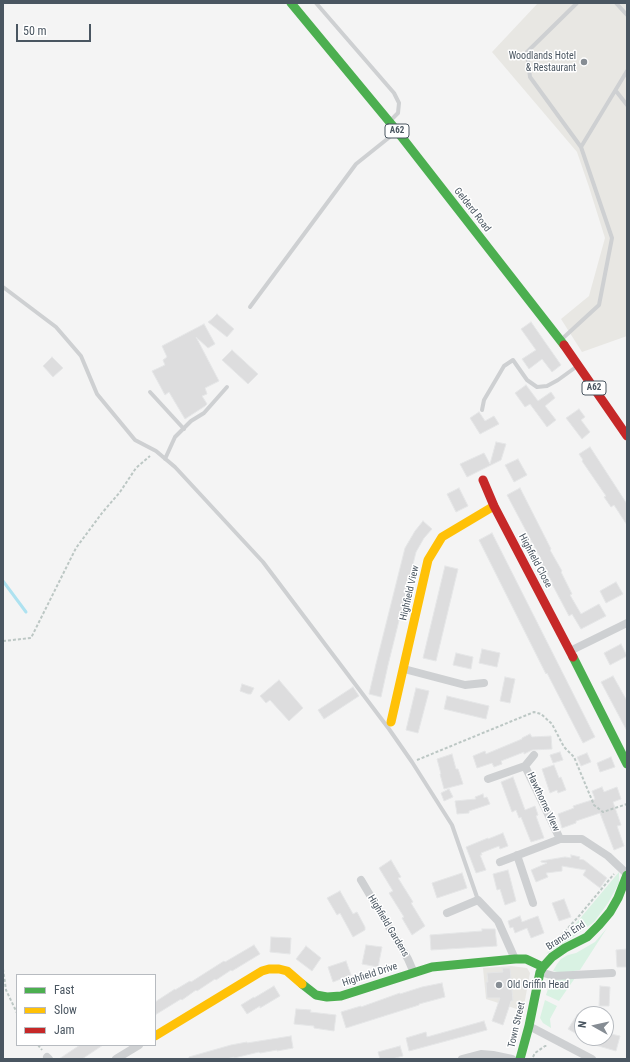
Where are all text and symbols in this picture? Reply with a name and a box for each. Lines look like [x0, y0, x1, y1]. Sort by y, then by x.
scale bar [18, 16, 93, 42]
text: 50 m [23, 24, 47, 38]
place label: Woodlands Hotel & Restaurant [509, 50, 576, 74]
marker: Woodlands Hotel & Restaurant [579, 57, 589, 67]
road number: A62 [385, 124, 409, 138]
street label: Gelderd Road [451, 185, 493, 235]
road number: A62 [582, 381, 606, 395]
street label: Highfield Close [516, 532, 554, 590]
street label: Highfield View [398, 564, 422, 622]
street label: Hawthorne View [524, 770, 562, 834]
street label: Highfield Gardens [365, 893, 411, 959]
street label: Branch End [544, 919, 588, 953]
street label: Highfield Drive [341, 960, 399, 990]
legend [16, 974, 156, 1046]
place label: Old Griffin Head [507, 979, 569, 991]
marker: Old Griffin Head [494, 980, 504, 990]
text: Fast [54, 983, 74, 997]
street label: Town Street [506, 1001, 528, 1049]
text: Slow [54, 1003, 77, 1017]
north arrow [574, 1006, 614, 1046]
text: N [576, 1020, 590, 1029]
text: Jam [54, 1023, 75, 1037]

